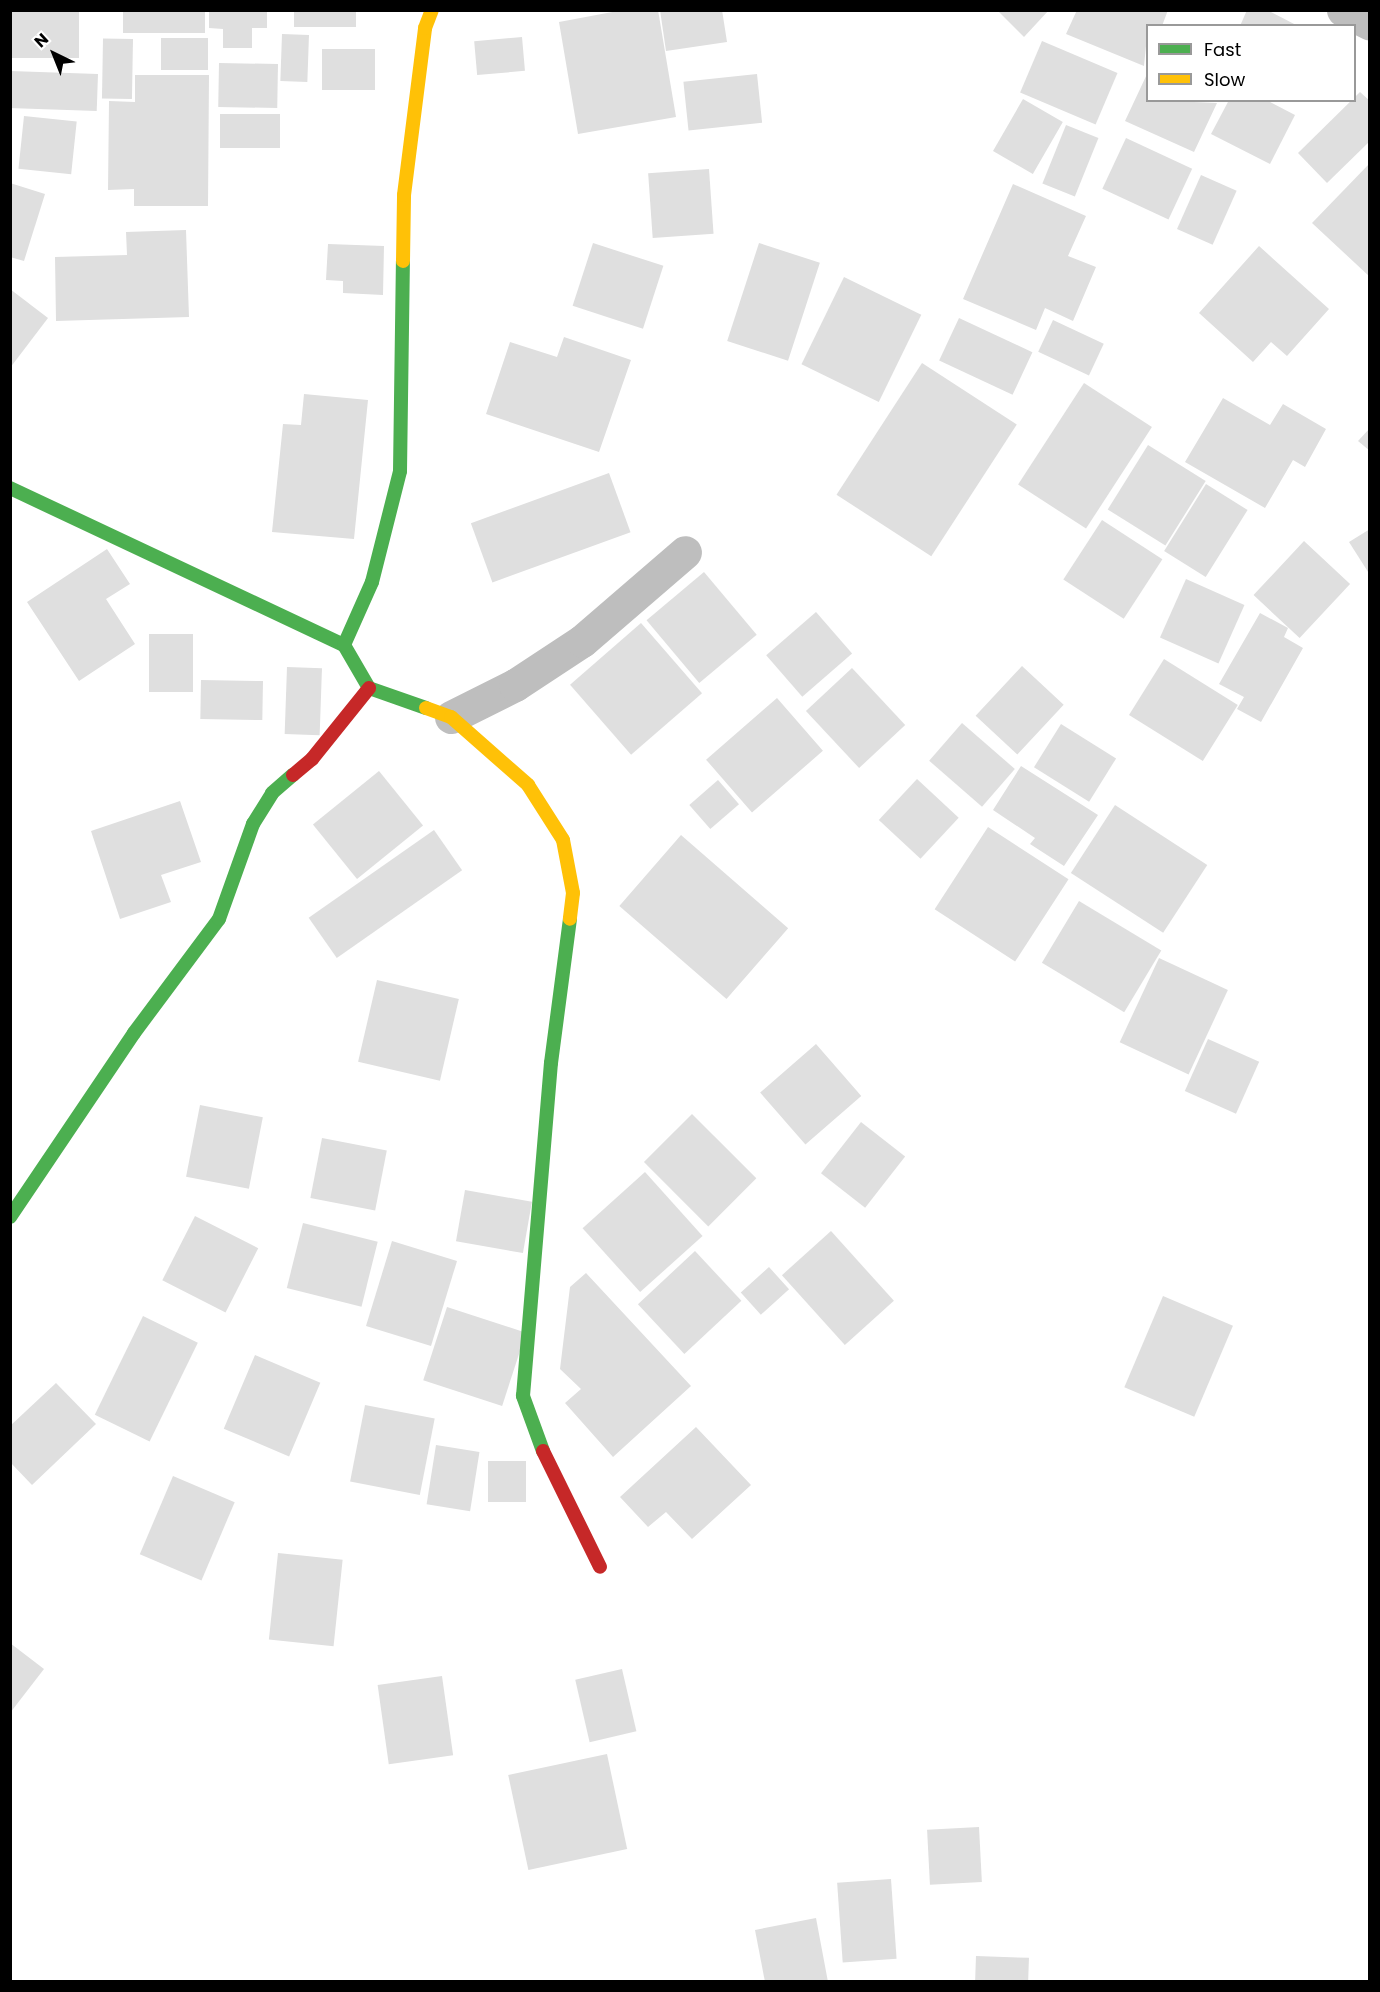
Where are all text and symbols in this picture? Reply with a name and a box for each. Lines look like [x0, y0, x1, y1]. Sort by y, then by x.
north arrow [24, 24, 84, 84]
legend [1146, 24, 1356, 102]
text: N [29, 28, 54, 53]
text: Fast [1204, 37, 1241, 62]
text: Slow [1204, 67, 1245, 92]

